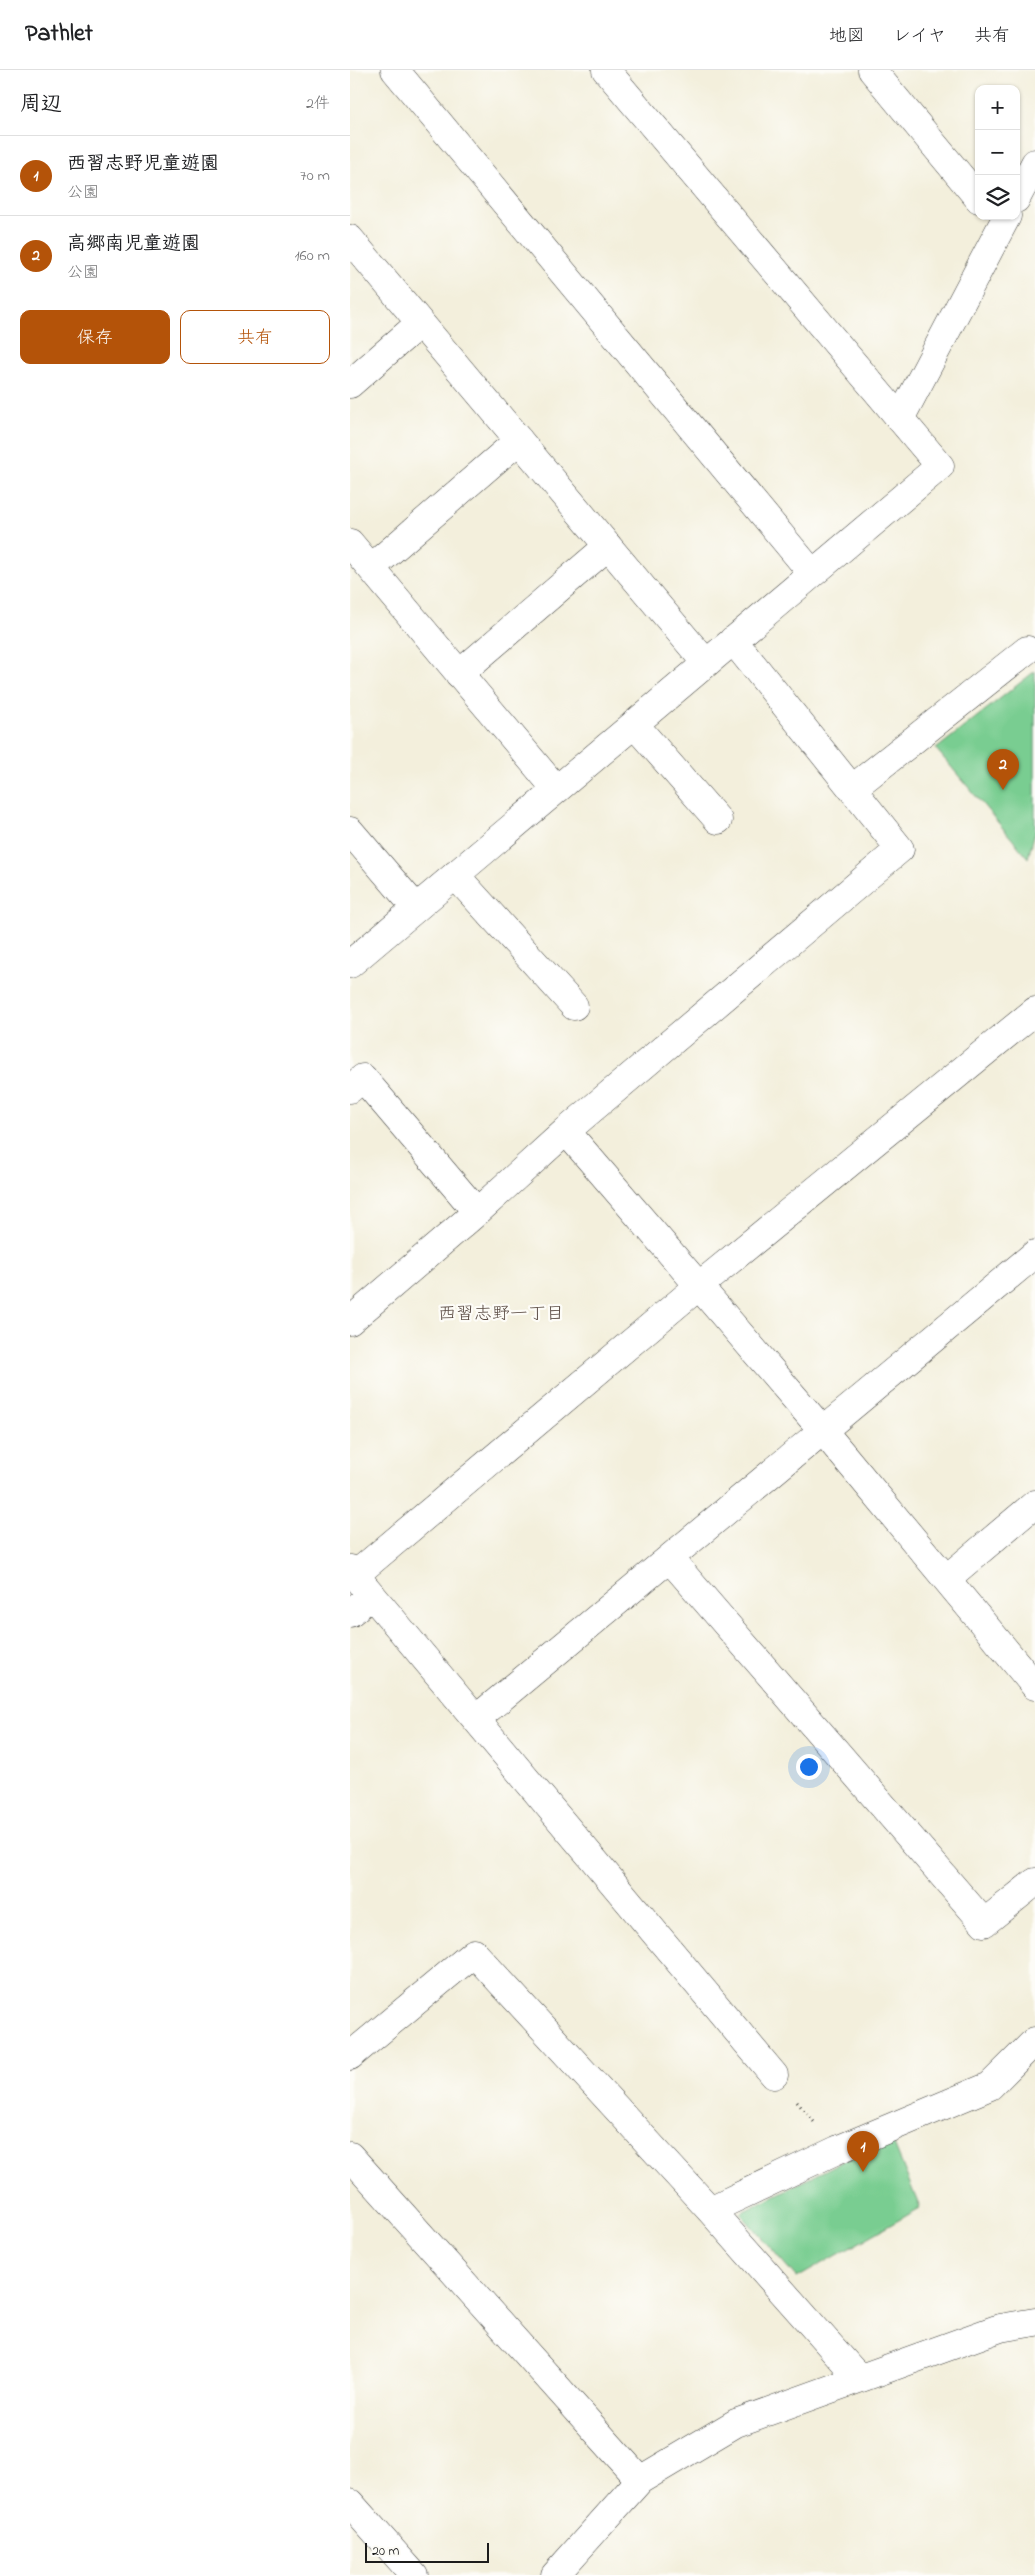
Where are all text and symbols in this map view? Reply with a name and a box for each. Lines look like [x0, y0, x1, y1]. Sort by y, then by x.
text: Pathlet [25, 17, 93, 52]
text: 地図 [829, 24, 865, 50]
text: レイヤ [893, 24, 946, 50]
text: 共有 [974, 24, 1010, 50]
map controls [975, 85, 1020, 220]
button: + [975, 85, 1020, 130]
text: 周辺 [20, 90, 62, 120]
text: 2件 [306, 92, 330, 116]
button: − [975, 130, 1020, 175]
text: 西習志野児童遊園 [67, 151, 219, 178]
text: 1 [33, 164, 39, 188]
text: 70 m [300, 164, 330, 188]
button: layers [975, 175, 1020, 220]
text: 公園 [67, 181, 99, 205]
text: 高郷南児童遊園 [67, 231, 200, 258]
text: 2 [32, 244, 40, 268]
text: 160 m [295, 244, 330, 268]
text: 公園 [67, 261, 99, 285]
button: 保存 [20, 310, 170, 364]
button: 共有 [180, 310, 330, 364]
pin: 2 [987, 749, 1019, 790]
district label: 西習志野一丁目 [438, 1302, 564, 1328]
your location [796, 1754, 822, 1780]
pin: 1 [847, 2131, 879, 2172]
scale bar [365, 2540, 489, 2563]
text: 20 m [372, 2541, 399, 2562]

